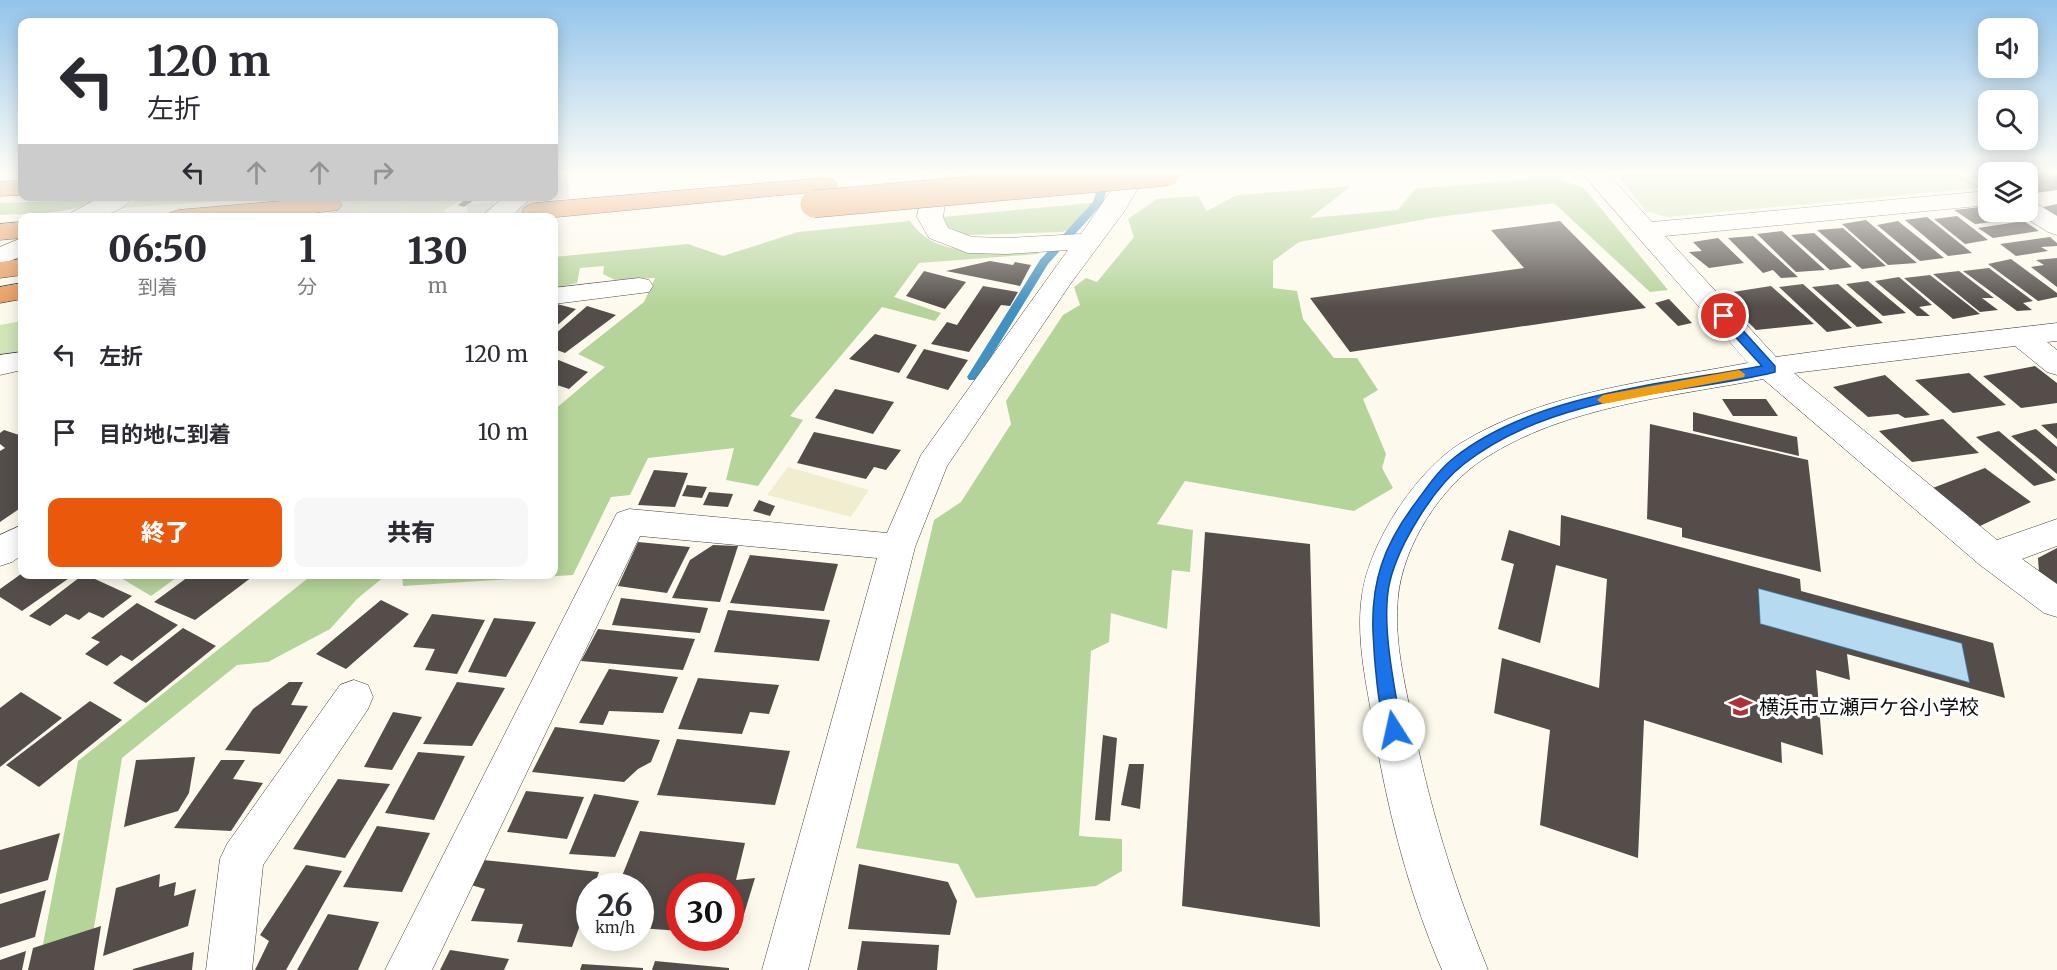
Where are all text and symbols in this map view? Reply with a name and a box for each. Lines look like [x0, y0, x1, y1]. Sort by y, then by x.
map controls [1978, 18, 2038, 222]
button: sound [1978, 18, 2038, 78]
text: 120 m [147, 35, 270, 87]
icon: left [48, 42, 126, 120]
button: search [1978, 90, 2038, 150]
text: 左折 [147, 91, 201, 125]
icon: left [177, 156, 210, 189]
icon: ahead [240, 156, 273, 189]
icon: ahead [303, 156, 336, 189]
icon: right [366, 156, 399, 189]
button: layers [1978, 162, 2038, 222]
text: 06:50 [108, 227, 207, 272]
text: 1 [299, 227, 316, 272]
text: 130 [407, 229, 468, 274]
text: m [428, 273, 448, 298]
text: 到着 [138, 274, 178, 299]
text: 分 [297, 274, 317, 299]
pin [1698, 290, 1749, 341]
icon: arrive [1707, 299, 1740, 332]
icon: left [48, 338, 81, 371]
text: 120 m [464, 340, 528, 368]
text: 左折 [99, 342, 143, 370]
icon: arrive [48, 416, 81, 449]
text: 10 m [478, 418, 528, 446]
text: 目的地に到着 [99, 420, 231, 448]
button: 終了 [48, 498, 282, 567]
button: 共有 [294, 498, 528, 567]
school or university icon: 横浜市立瀬戸ケ谷小学校 [1728, 693, 1754, 719]
place label: 横浜市立瀬戸ケ谷小学校 [1759, 694, 1979, 719]
position arrow [1362, 698, 1426, 762]
speed limit sign: 30 [666, 873, 744, 951]
text: 26 [597, 886, 633, 924]
text: km/h [595, 918, 635, 937]

